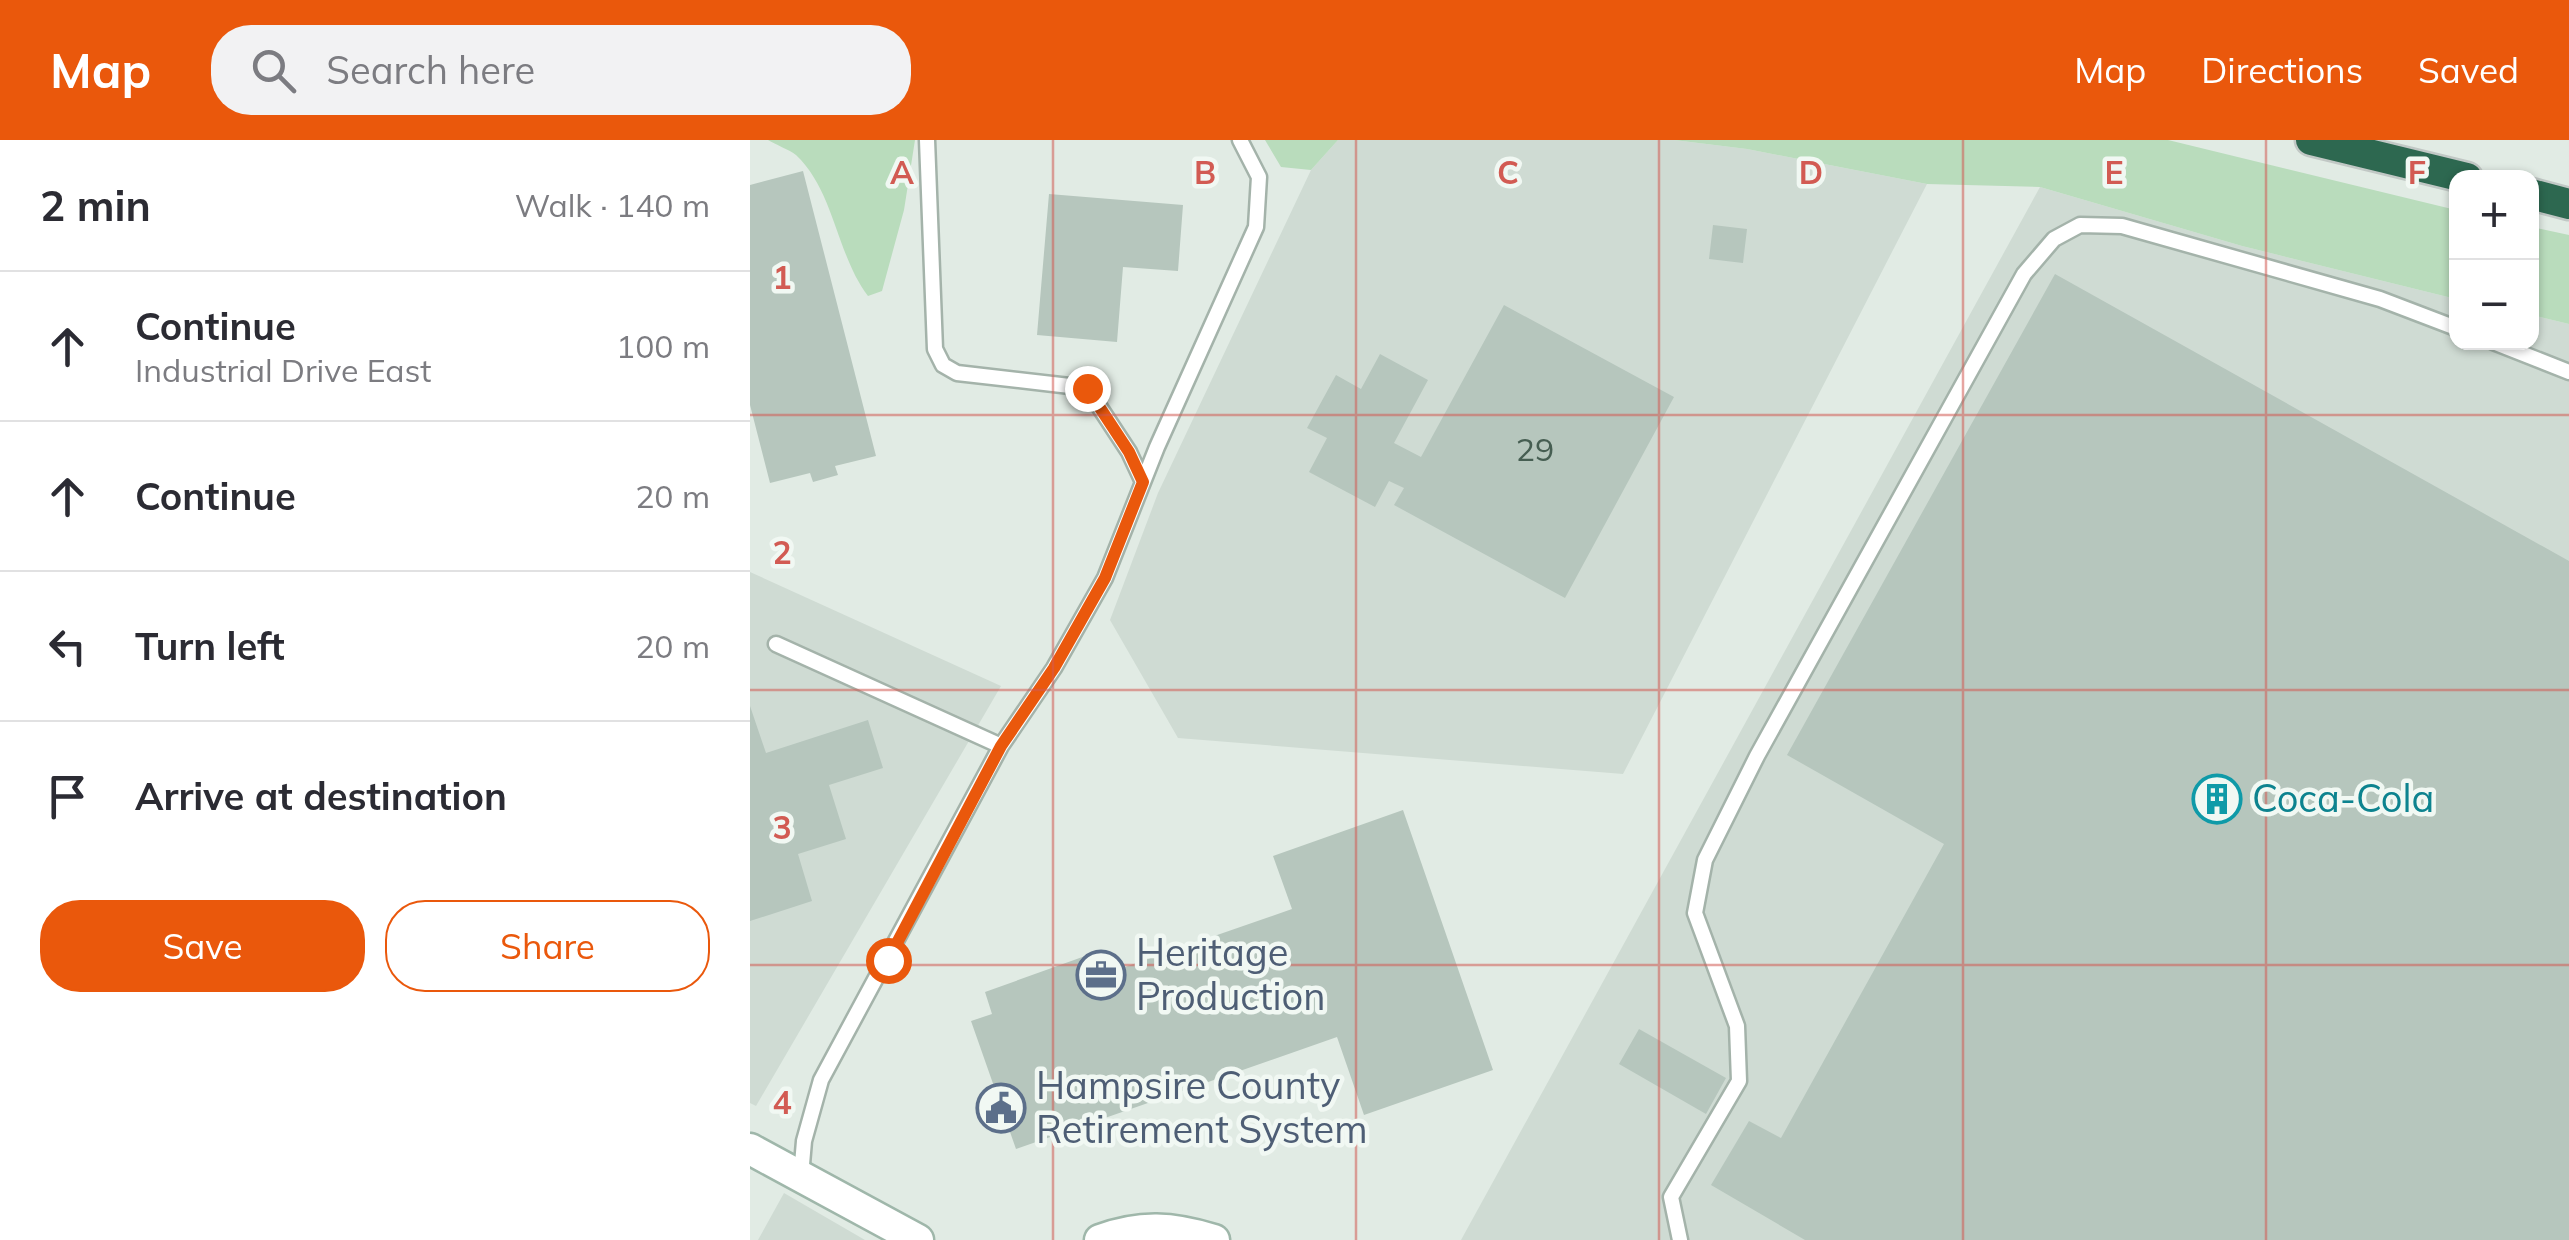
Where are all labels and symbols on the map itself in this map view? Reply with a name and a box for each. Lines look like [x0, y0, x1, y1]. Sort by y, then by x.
text: A [890, 152, 914, 192]
text: B [1194, 152, 1216, 192]
text: C [1497, 152, 1519, 192]
text: D [1799, 152, 1823, 192]
text: E [2104, 152, 2124, 192]
text: F [2408, 152, 2426, 192]
text: 1 [772, 257, 792, 297]
route end [1065, 366, 1111, 412]
house number: 29 [1516, 429, 1554, 469]
text: 2 [772, 532, 792, 572]
building icon: Coca-Cola [2191, 773, 2243, 825]
place label: Coca-Cola [2252, 774, 2434, 822]
text: 3 [772, 807, 792, 847]
place label: Heritage Production [1136, 928, 1325, 1020]
route start [866, 938, 912, 984]
office icon: Heritage Production [1075, 949, 1127, 1001]
place label: Hampsire County Retirement System [1036, 1061, 1368, 1153]
text: 4 [772, 1082, 792, 1122]
public building icon: Hampsire County Retirement System [975, 1082, 1027, 1134]

